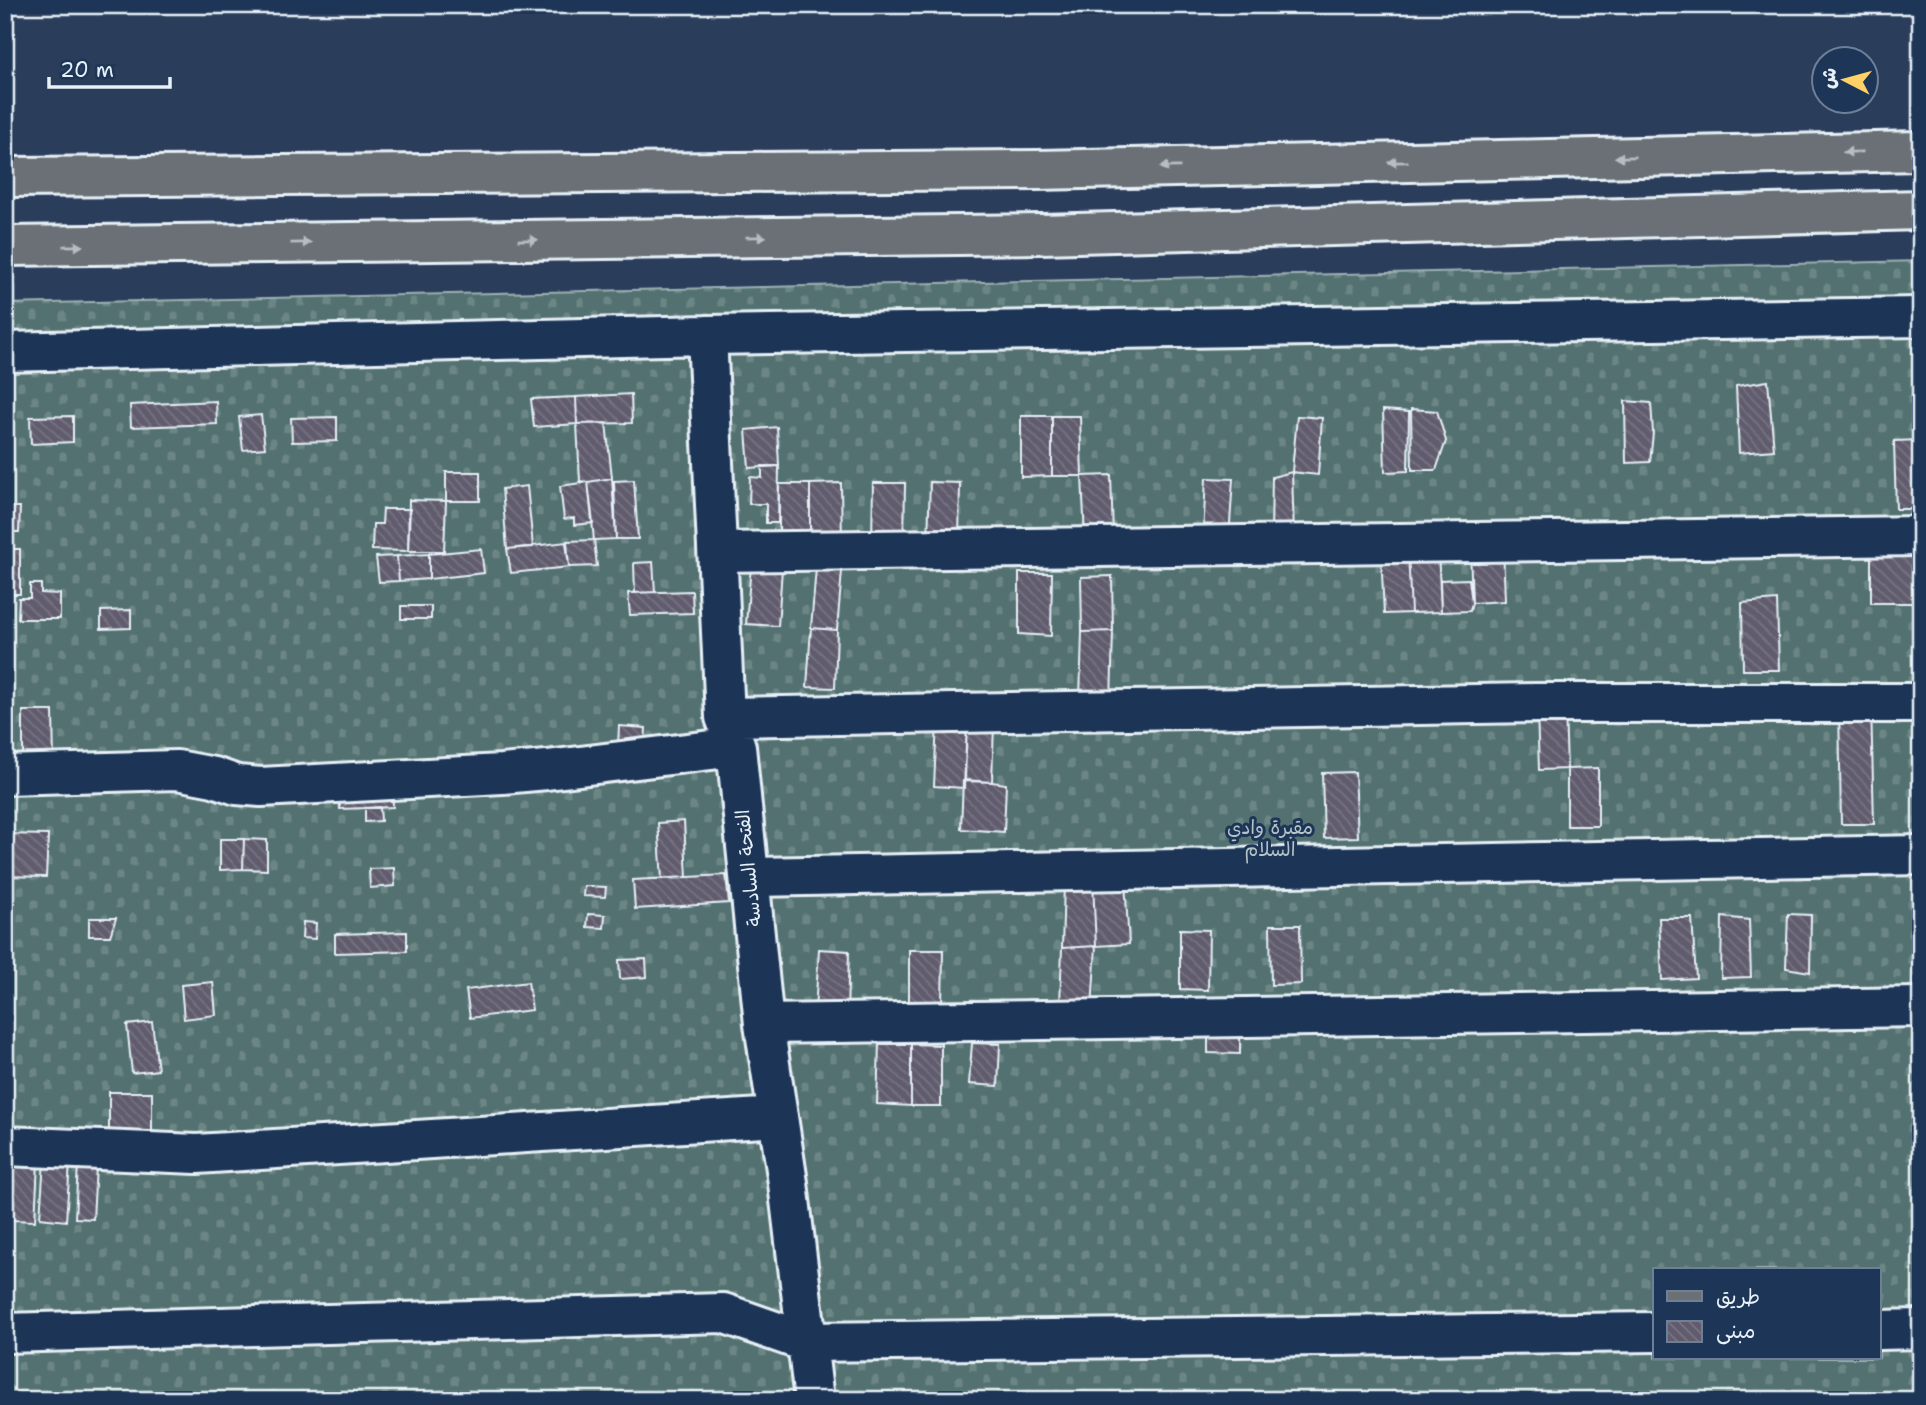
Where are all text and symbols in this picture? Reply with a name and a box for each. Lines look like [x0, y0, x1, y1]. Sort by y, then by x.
scale bar [49, 46, 170, 90]
north arrow [1811, 46, 1881, 116]
text: 20 m [60, 56, 114, 84]
text: ش [1815, 66, 1842, 90]
one-way arrow [1841, 147, 1863, 158]
one-way arrow [1614, 151, 1636, 163]
one-way arrow [1386, 156, 1408, 168]
one-way arrow [1159, 161, 1181, 173]
one-way arrow [745, 232, 767, 243]
one-way arrow [518, 234, 540, 246]
one-way arrow [290, 237, 312, 249]
one-way arrow [63, 240, 85, 252]
street label: الفتحة السادسة [730, 808, 767, 928]
park label: مقبرة وادي السلام [1227, 815, 1313, 864]
legend [1653, 1268, 1881, 1360]
text: طريق [1716, 1283, 1760, 1311]
text: مبنى [1716, 1317, 1755, 1345]

